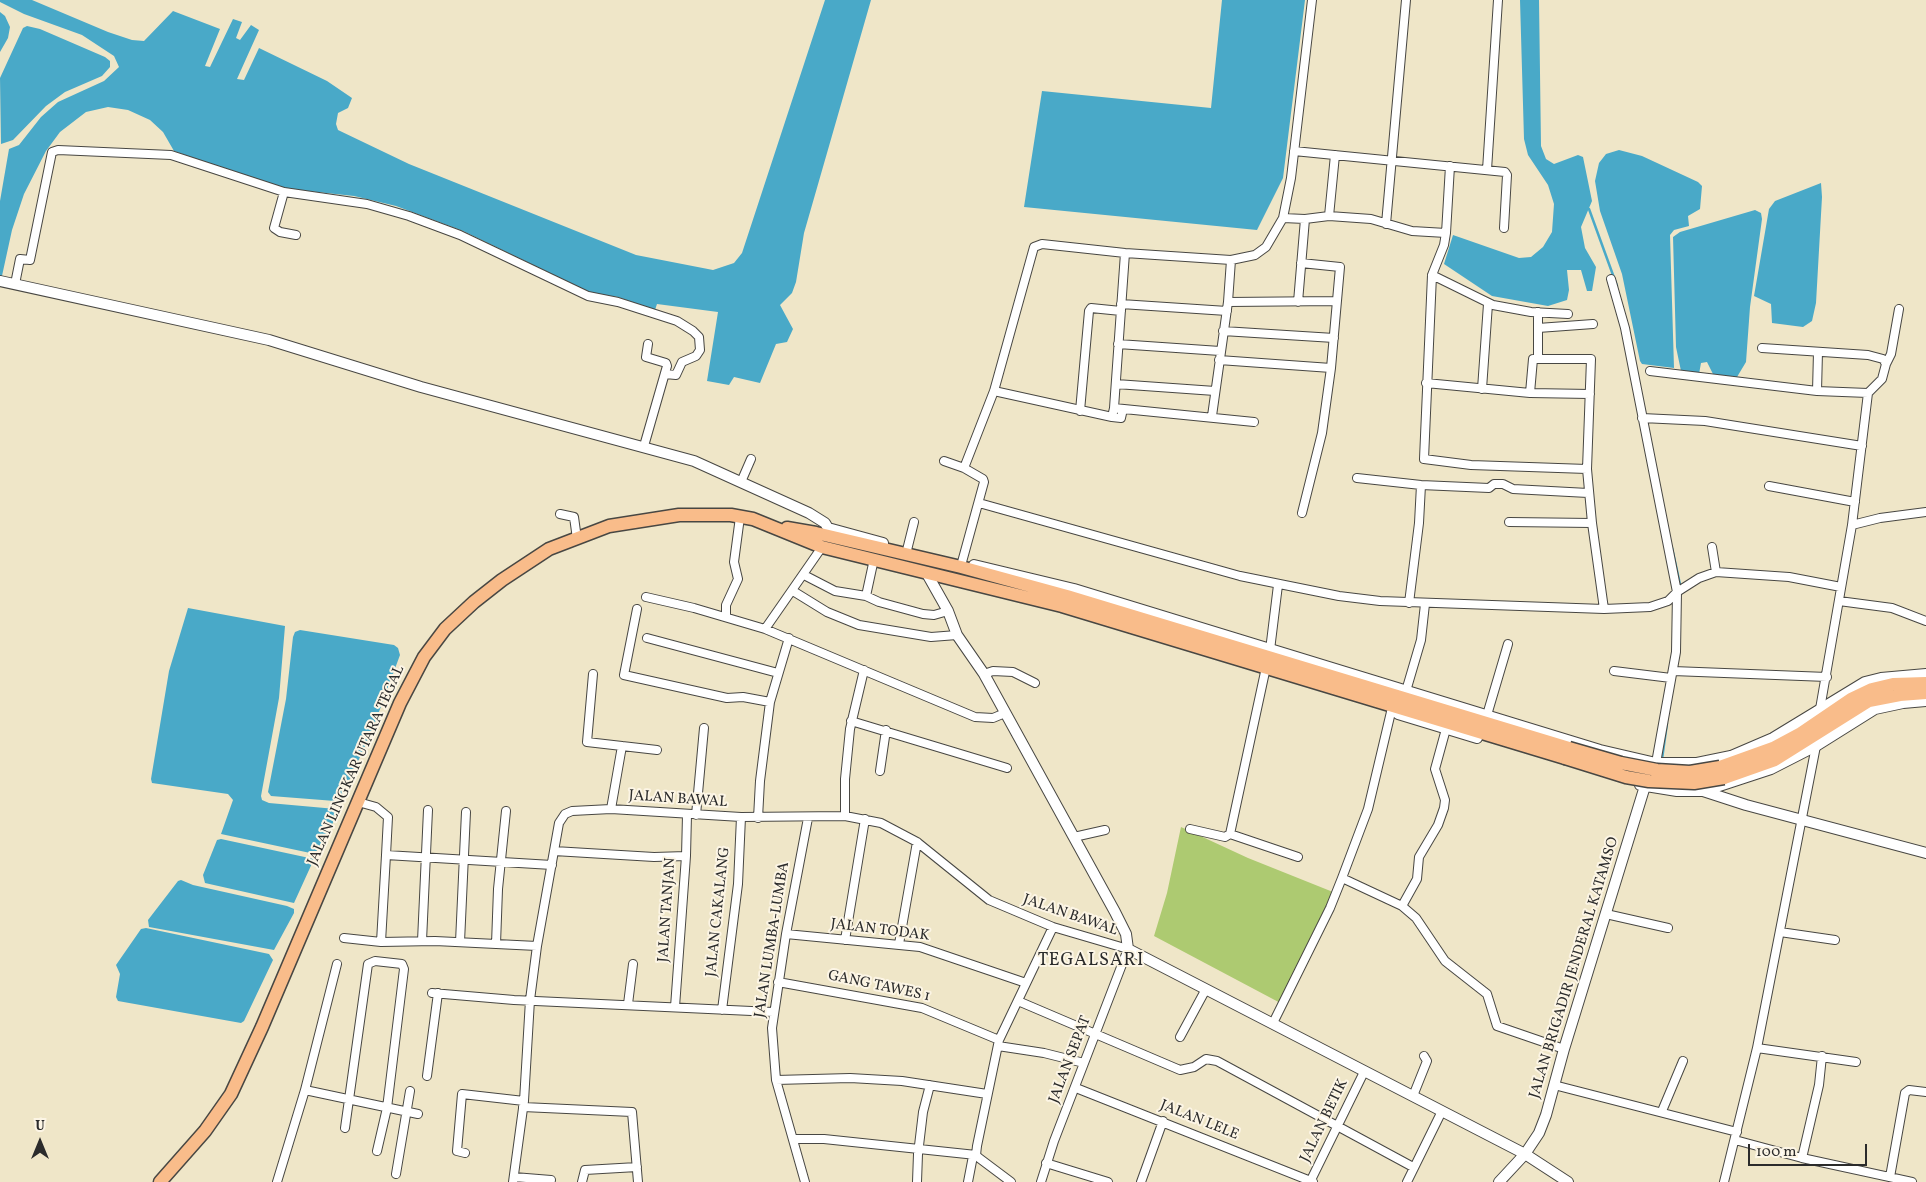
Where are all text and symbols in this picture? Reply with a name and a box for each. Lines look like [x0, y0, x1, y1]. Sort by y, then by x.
street label: JALAN LINGKAR UTARA TEGAL [305, 663, 409, 869]
street label: JALAN BAWAL [628, 788, 728, 812]
street label: JALAN BRIGADIR JENDERAL KATAMSO [1527, 835, 1623, 1101]
street label: JALAN CAKALANG [703, 846, 735, 978]
street label: JALAN TANJAN [655, 857, 681, 963]
street label: JALAN LUMBA-LUMBA [752, 861, 794, 1019]
street label: JALAN BAWAL [1020, 891, 1120, 941]
street label: JALAN TODAK [829, 916, 931, 946]
district label: TEGALSARI [1037, 951, 1145, 973]
street label: GANG TAWES 1 [826, 967, 932, 1007]
street label: JALAN SEPAT [1046, 1014, 1096, 1106]
street label: JALAN BETIK [1297, 1076, 1353, 1166]
street label: JALAN LELE [1157, 1097, 1241, 1145]
north arrow [15, 1117, 65, 1167]
text: U [35, 1117, 45, 1136]
scale bar [1751, 1134, 1870, 1166]
text: 100 m [1756, 1142, 1796, 1163]

